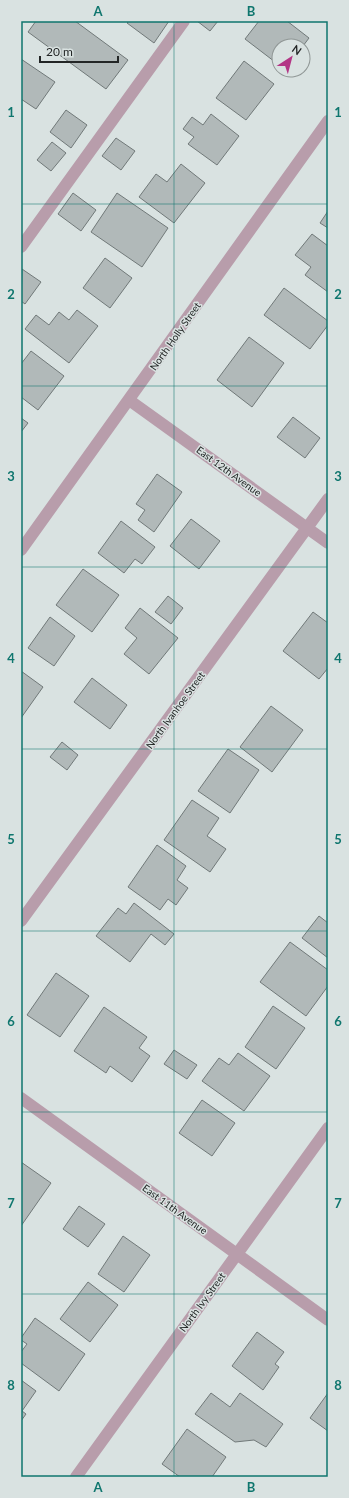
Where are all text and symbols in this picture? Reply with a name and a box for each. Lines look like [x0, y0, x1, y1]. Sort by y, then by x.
text: A [92, 3, 103, 19]
text: B [247, 3, 256, 19]
scale bar [40, 38, 118, 64]
north arrow [271, 38, 311, 78]
text: N [290, 42, 304, 57]
text: 20 m [46, 44, 73, 59]
text: 1 [7, 104, 15, 120]
text: 1 [334, 104, 342, 120]
text: 2 [7, 286, 15, 302]
text: 2 [334, 286, 342, 302]
street label: North Holly Street [147, 299, 203, 372]
street label: East 12th Avenue [194, 443, 264, 499]
text: 3 [7, 468, 15, 484]
text: 3 [334, 468, 342, 484]
text: 4 [7, 650, 15, 666]
text: 4 [334, 650, 342, 666]
street label: North Ivanhoe Street [143, 669, 207, 751]
text: 5 [7, 831, 15, 847]
text: 5 [334, 831, 342, 847]
text: 6 [7, 1013, 15, 1029]
text: 6 [334, 1013, 342, 1029]
street label: East 11th Avenue [140, 1181, 210, 1237]
text: 7 [7, 1195, 15, 1211]
text: 7 [334, 1195, 342, 1211]
street label: North Ivy Street [177, 1270, 228, 1334]
text: 8 [7, 1377, 15, 1393]
text: 8 [334, 1377, 342, 1393]
text: A [92, 1479, 103, 1495]
text: B [247, 1479, 256, 1495]

